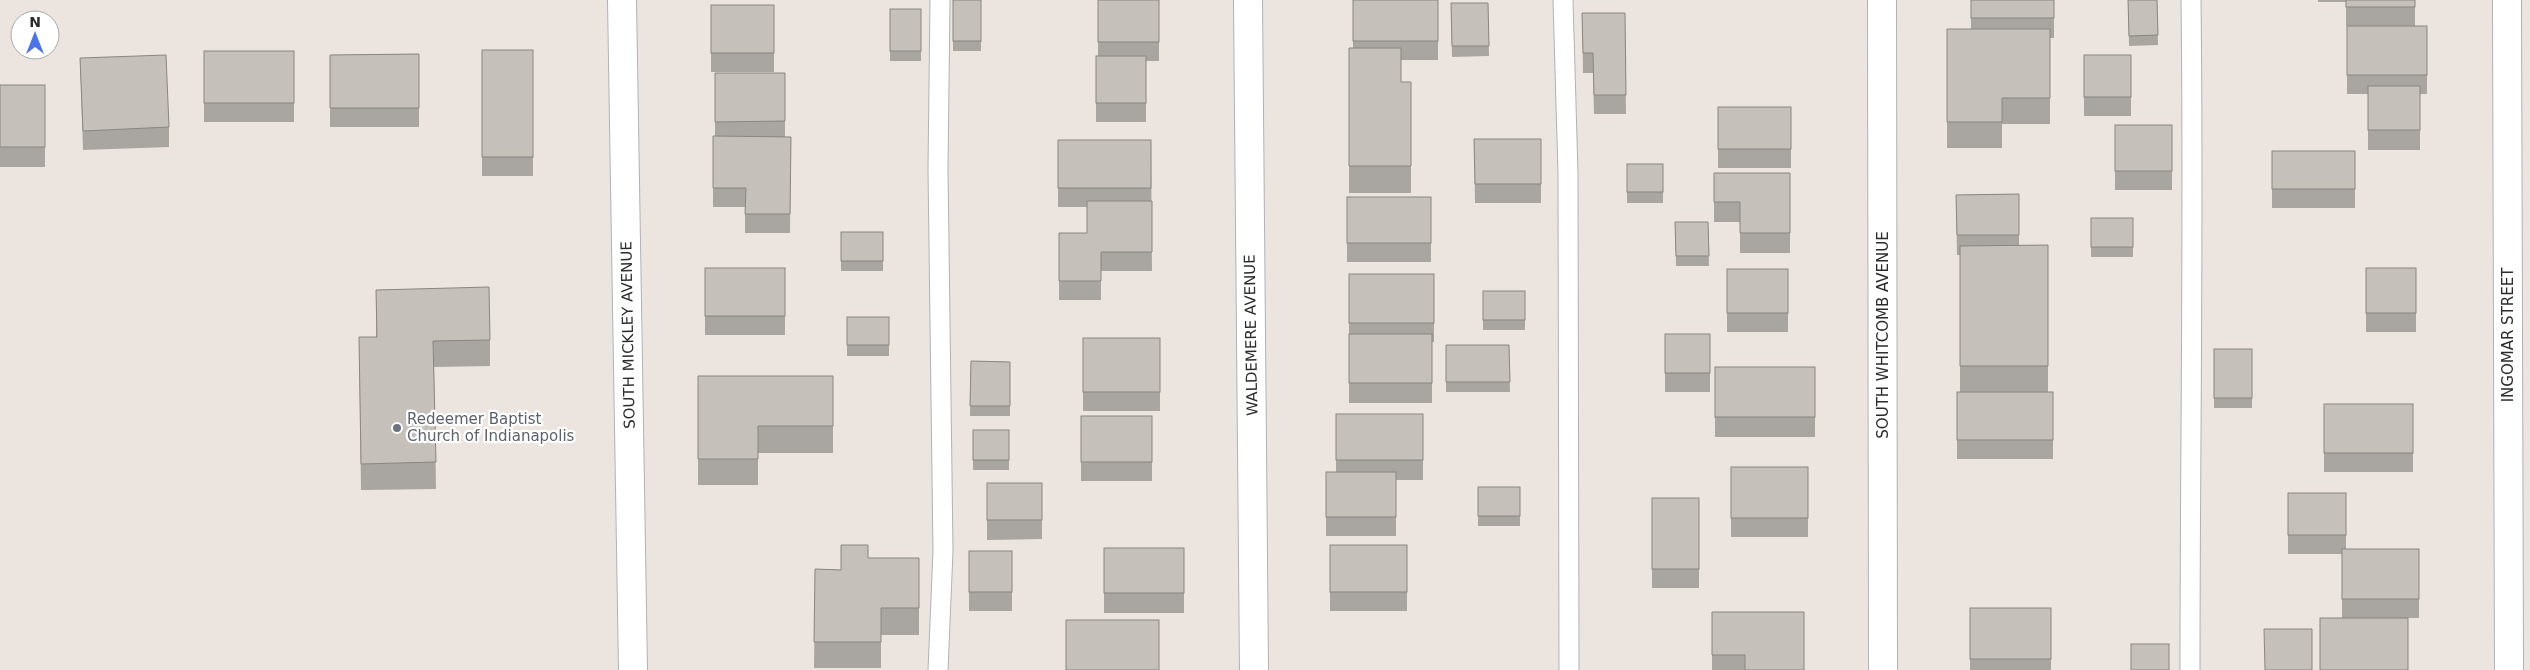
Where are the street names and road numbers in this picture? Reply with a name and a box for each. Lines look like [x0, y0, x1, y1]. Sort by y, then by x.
street label: SOUTH WHITCOMB AVENUE [1874, 231, 1892, 439]
street label: SOUTH MICKLEY AVENUE [617, 241, 639, 429]
street label: WALDEMERE AVENUE [1241, 254, 1261, 416]
street label: INGOMAR STREET [2499, 267, 2517, 402]

